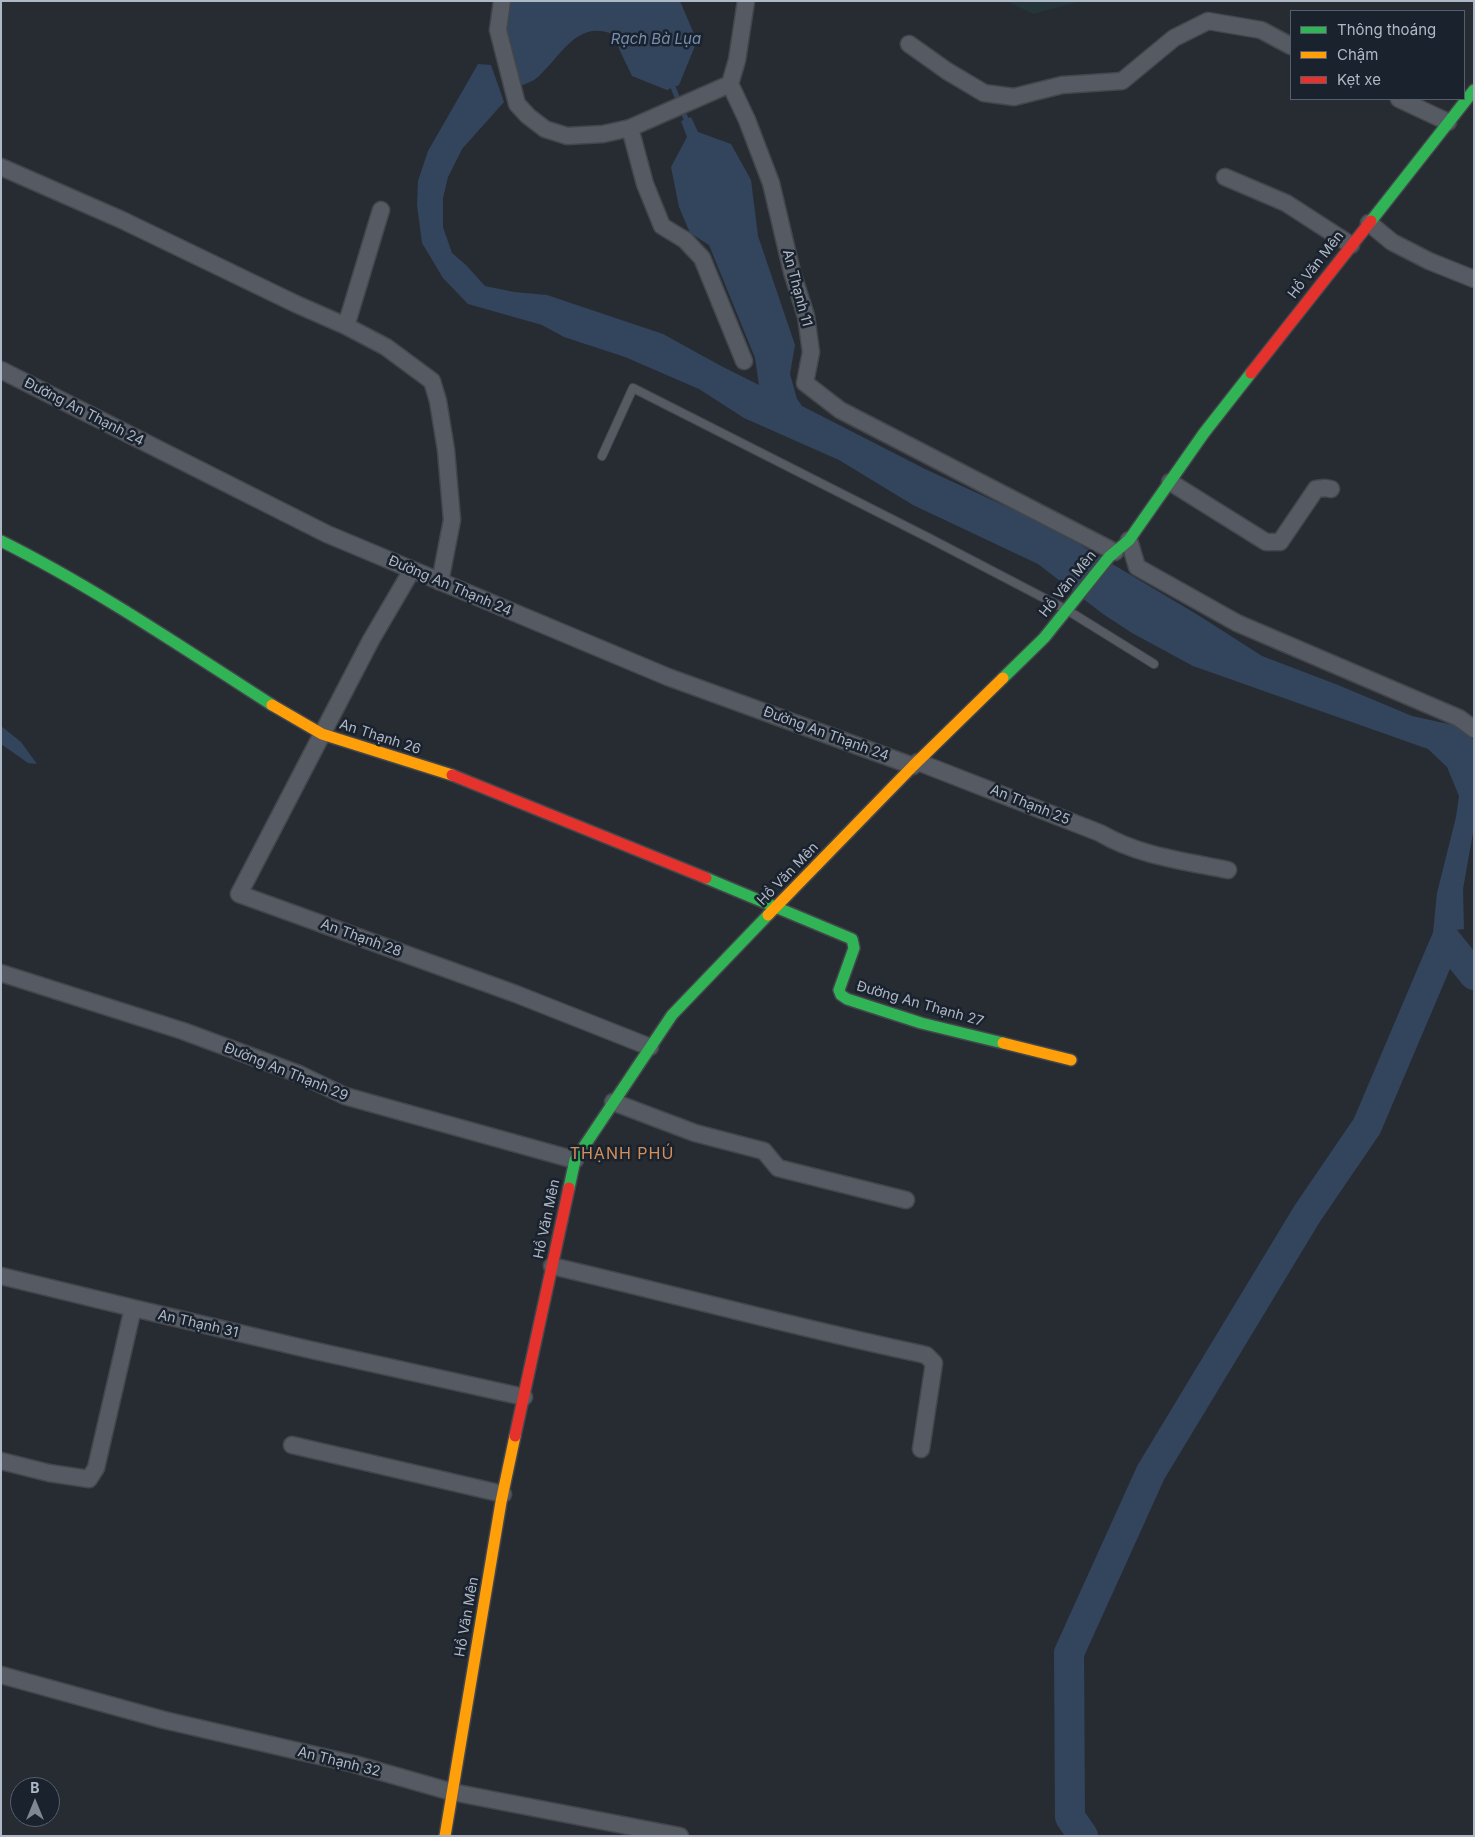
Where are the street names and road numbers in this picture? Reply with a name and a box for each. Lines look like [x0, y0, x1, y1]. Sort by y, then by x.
street label: Hồ Văn Mên [1284, 228, 1348, 302]
street label: An Thạnh 11 [779, 248, 815, 328]
street label: Đường An Thạnh 24 [21, 374, 147, 450]
street label: Hồ Văn Mên [1036, 547, 1100, 621]
street label: Đường An Thạnh 24 [386, 552, 514, 620]
street label: Đường An Thạnh 24 [761, 703, 891, 765]
street label: An Thạnh 26 [337, 716, 423, 758]
street label: An Thạnh 25 [988, 781, 1072, 829]
street label: Hồ Văn Mên [754, 839, 822, 909]
street label: An Thạnh 28 [318, 916, 404, 960]
street label: Đường An Thạnh 27 [855, 978, 985, 1030]
street label: Đường An Thạnh 29 [222, 1039, 350, 1105]
street label: Hồ Văn Mên [530, 1178, 564, 1260]
street label: An Thạnh 31 [156, 1307, 240, 1341]
street label: Hồ Văn Mên [452, 1576, 482, 1658]
street label: An Thạnh 32 [296, 1744, 382, 1780]

